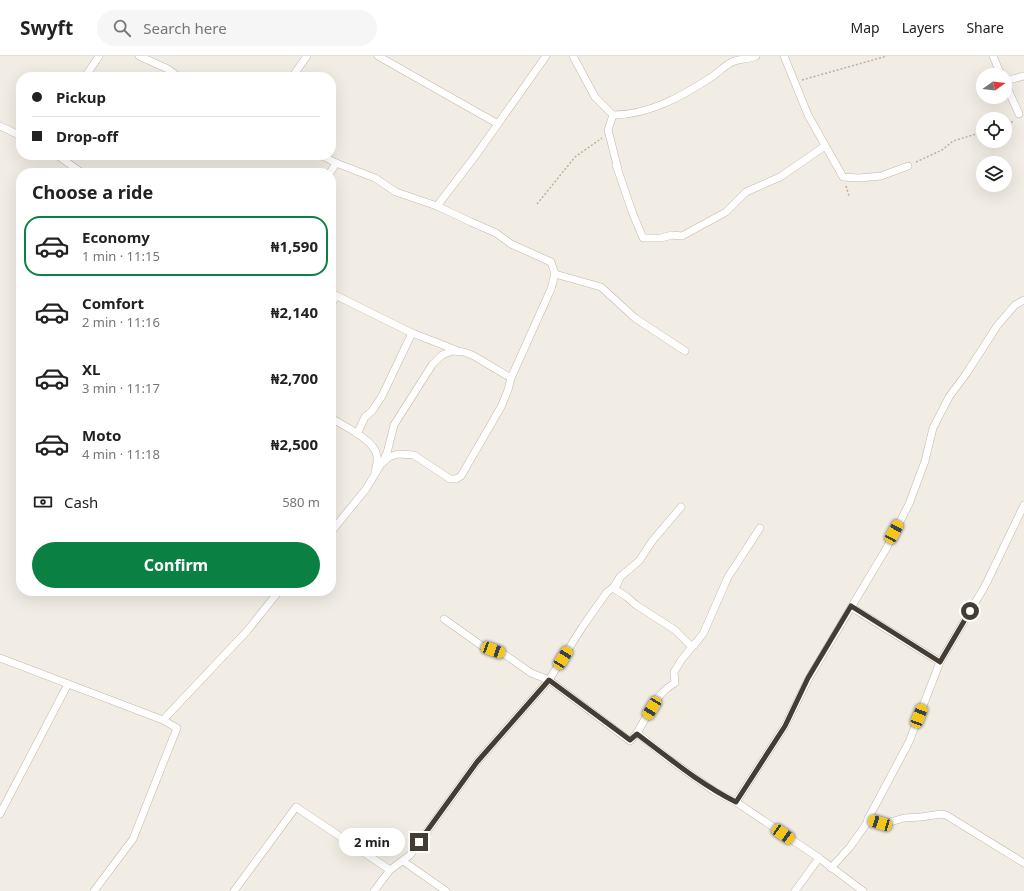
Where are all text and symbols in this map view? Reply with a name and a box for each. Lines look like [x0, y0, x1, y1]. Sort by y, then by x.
search box [97, 10, 377, 46]
text: Swyft [20, 15, 73, 41]
icon: search [111, 17, 133, 39]
text: Search here [143, 18, 227, 38]
text: Map [851, 18, 880, 37]
text: Layers [902, 18, 944, 37]
text: Share [966, 18, 1004, 37]
north arrow [976, 68, 1012, 104]
map controls [976, 68, 1012, 192]
text: Pickup [56, 87, 106, 107]
button: locate [976, 112, 1012, 148]
text: Drop-off [56, 126, 118, 146]
button: layers [976, 156, 1012, 192]
text: Choose a ride [32, 180, 153, 204]
text: Economy [82, 227, 150, 247]
icon: car [34, 228, 70, 264]
text: ₦1,590 [271, 236, 318, 256]
text: 1 min · 11:15 [82, 247, 160, 265]
text: Comfort [82, 293, 144, 313]
icon: car [34, 294, 70, 330]
text: ₦2,140 [271, 302, 318, 322]
text: 2 min · 11:16 [82, 313, 160, 331]
text: XL [82, 359, 100, 379]
icon: car [34, 360, 70, 396]
text: ₦2,700 [271, 368, 318, 388]
text: 3 min · 11:17 [82, 379, 160, 397]
text: Moto [82, 425, 121, 445]
icon: car [34, 426, 70, 462]
text: ₦2,500 [271, 434, 318, 454]
text: 4 min · 11:18 [82, 445, 160, 463]
icon: cash [32, 491, 54, 513]
text: Cash [64, 492, 98, 512]
text: 580 m [282, 493, 320, 511]
car [883, 519, 905, 545]
button: Confirm [32, 542, 320, 588]
route start [961, 602, 979, 620]
car [480, 640, 506, 660]
car [552, 645, 574, 671]
car [641, 695, 663, 721]
car [909, 703, 929, 729]
car [867, 814, 893, 832]
car [770, 822, 796, 846]
callout: 2 min [339, 828, 405, 856]
text: 2 min [354, 833, 390, 851]
route end [410, 833, 428, 851]

